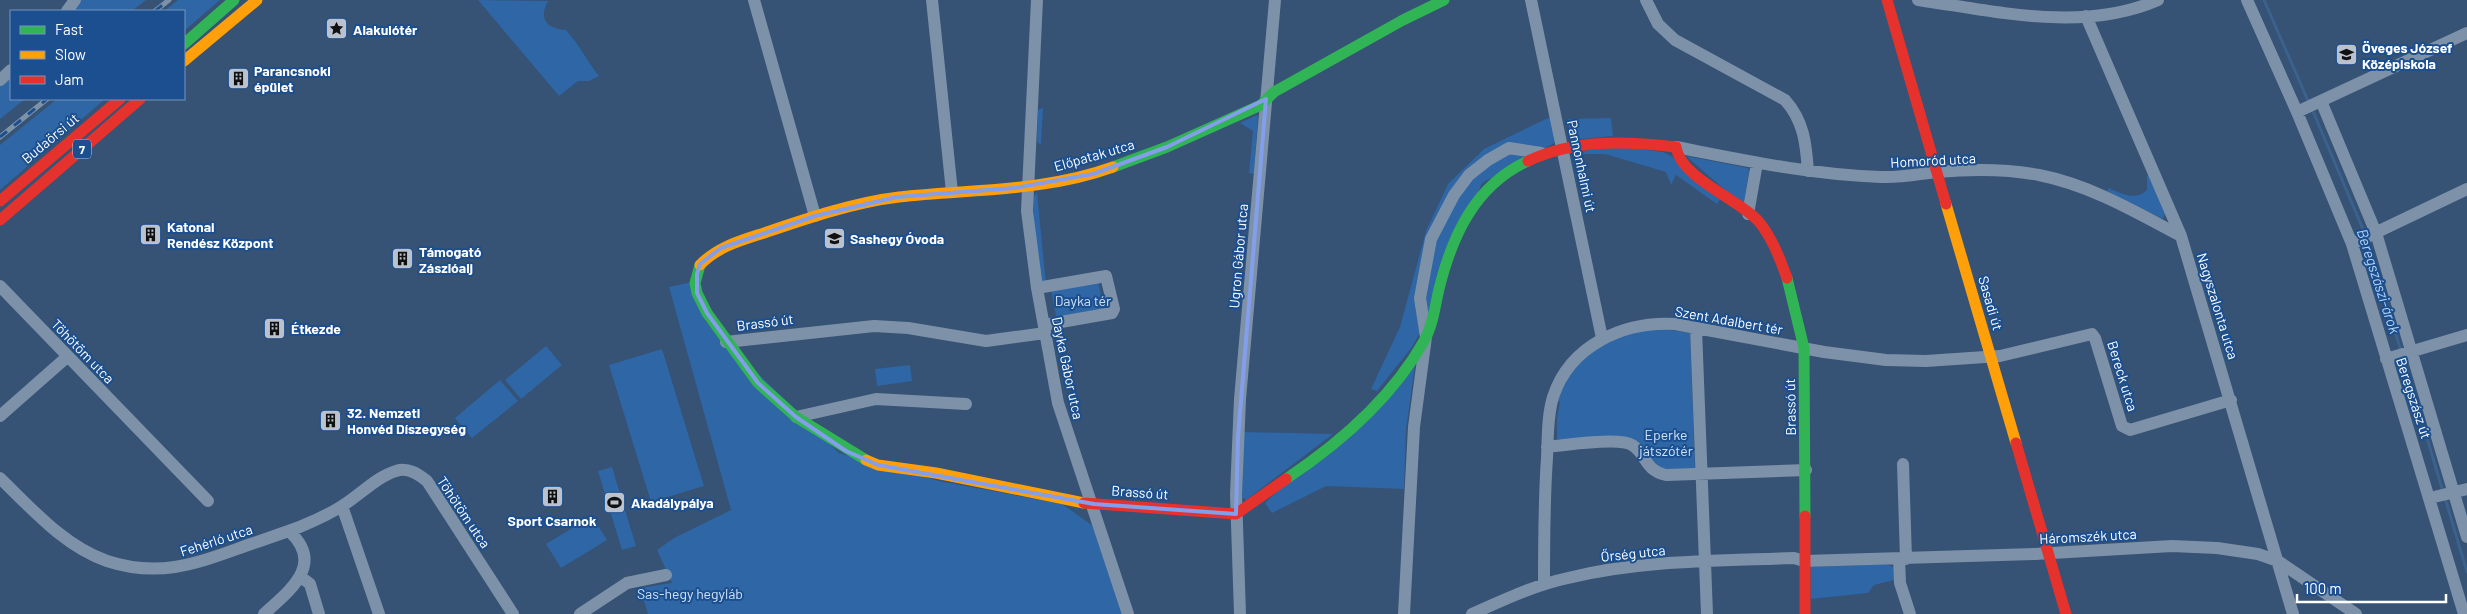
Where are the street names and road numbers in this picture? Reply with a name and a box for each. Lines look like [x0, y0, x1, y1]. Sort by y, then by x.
street label: Budaörsi út [18, 109, 82, 167]
street label: Pannonhalmi út [1564, 118, 1600, 214]
street label: Előpatak utca [1052, 135, 1136, 175]
road number: 7 [73, 140, 91, 158]
street label: Homoród utca [1890, 149, 1976, 171]
street label: Ugron Gábor utca [1225, 203, 1251, 309]
street label: Nagyszalonta utca [2194, 251, 2242, 361]
street label: Sasadi út [1975, 274, 2007, 332]
street label: Szent Adalbert tér [1674, 302, 1784, 338]
street label: Brassó út [736, 310, 794, 334]
street label: Töhötöm utca [48, 315, 118, 387]
street label: Dayka Gábor utca [1049, 315, 1087, 421]
street label: Bereck utca [2104, 339, 2142, 413]
street label: Beregszász út [2393, 355, 2435, 441]
street label: Brassó út [1781, 378, 1799, 436]
street label: Töhötöm utca [434, 473, 494, 551]
street label: Brassó út [1111, 482, 1169, 502]
street label: Fehérló utca [178, 520, 254, 560]
street label: Háromszék utca [2039, 525, 2137, 547]
street label: Őrség utca [1600, 541, 1666, 565]

